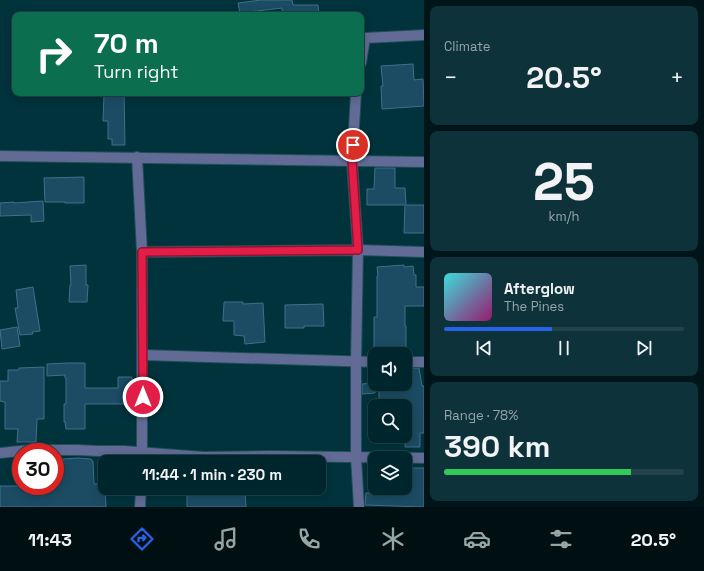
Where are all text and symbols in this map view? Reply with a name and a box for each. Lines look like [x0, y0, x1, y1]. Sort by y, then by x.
text: 70 m [94, 25, 159, 61]
icon: right [28, 28, 80, 80]
text: Climate [444, 38, 490, 55]
text: 20.5° [526, 58, 602, 97]
text: Turn right [94, 60, 178, 83]
text: − [444, 63, 458, 91]
text: + [670, 63, 684, 91]
pin [336, 128, 370, 162]
icon: arrive [342, 134, 364, 156]
text: 25 [533, 149, 595, 215]
text: km/h [549, 208, 579, 225]
text: Afterglow [504, 279, 575, 298]
text: The Pines [504, 298, 564, 315]
icon: previous [473, 337, 495, 359]
icon: pause [553, 337, 575, 359]
icon: next [633, 337, 655, 359]
map controls [368, 347, 412, 495]
button: sound [368, 347, 412, 391]
position arrow [122, 376, 164, 418]
button: search [368, 399, 412, 443]
text: Range · 78% [444, 407, 518, 424]
text: 390 km [444, 427, 550, 466]
speed limit sign: 30 [12, 443, 64, 495]
button: layers [368, 451, 412, 495]
text: 11:44 · 1 min · 230 m [142, 465, 282, 484]
icon: directions [128, 525, 156, 553]
icon: music [212, 525, 240, 553]
icon: phone [295, 525, 323, 553]
icon: climate [379, 525, 407, 553]
icon: car [463, 525, 491, 553]
icon: filters [547, 525, 575, 553]
text: 11:43 [28, 528, 72, 551]
text: 20.5° [631, 528, 676, 551]

